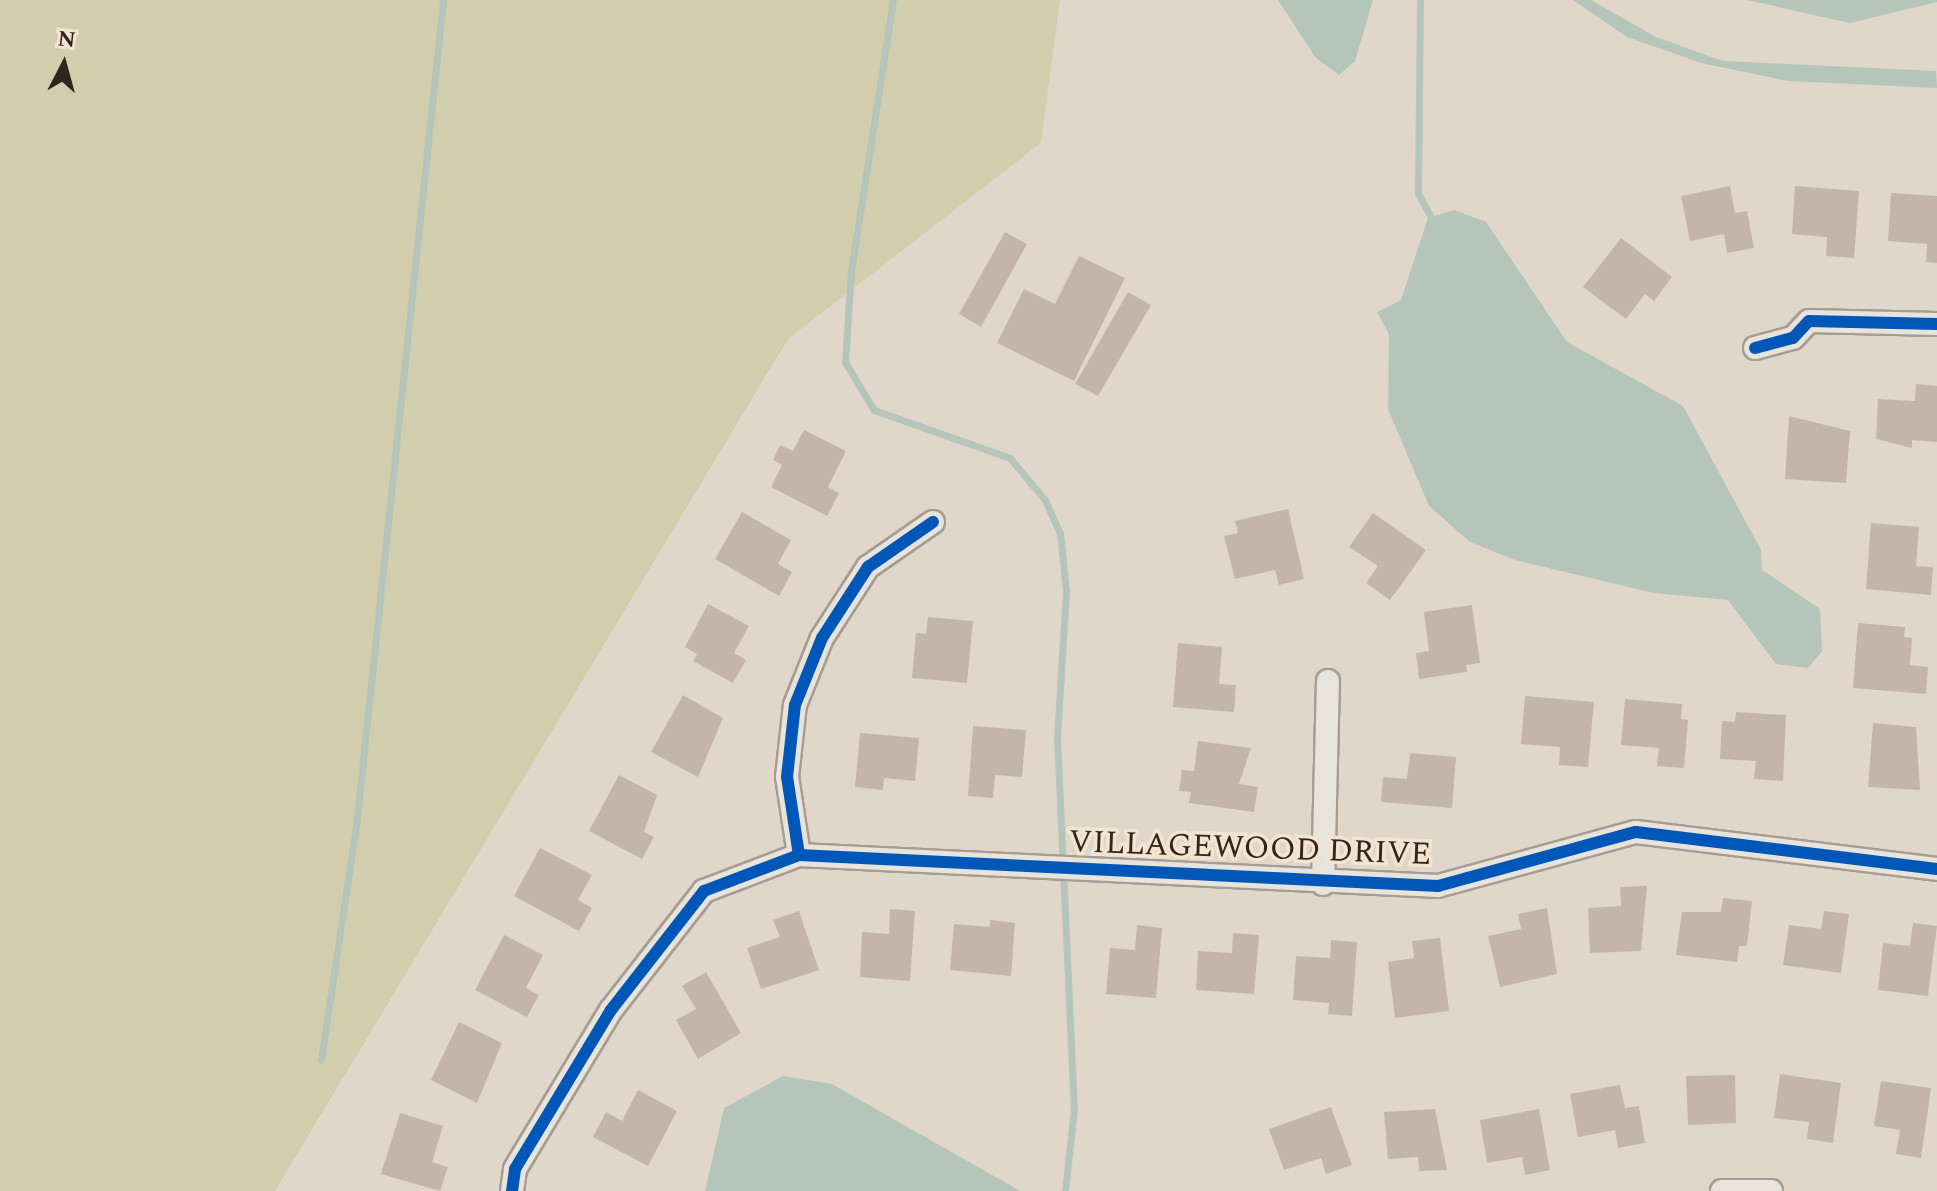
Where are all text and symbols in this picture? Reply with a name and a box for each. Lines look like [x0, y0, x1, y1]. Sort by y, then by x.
text: N [56, 22, 77, 57]
north arrow [24, 24, 104, 104]
street label: VILLAGEWOOD DRIVE [1068, 823, 1432, 875]

